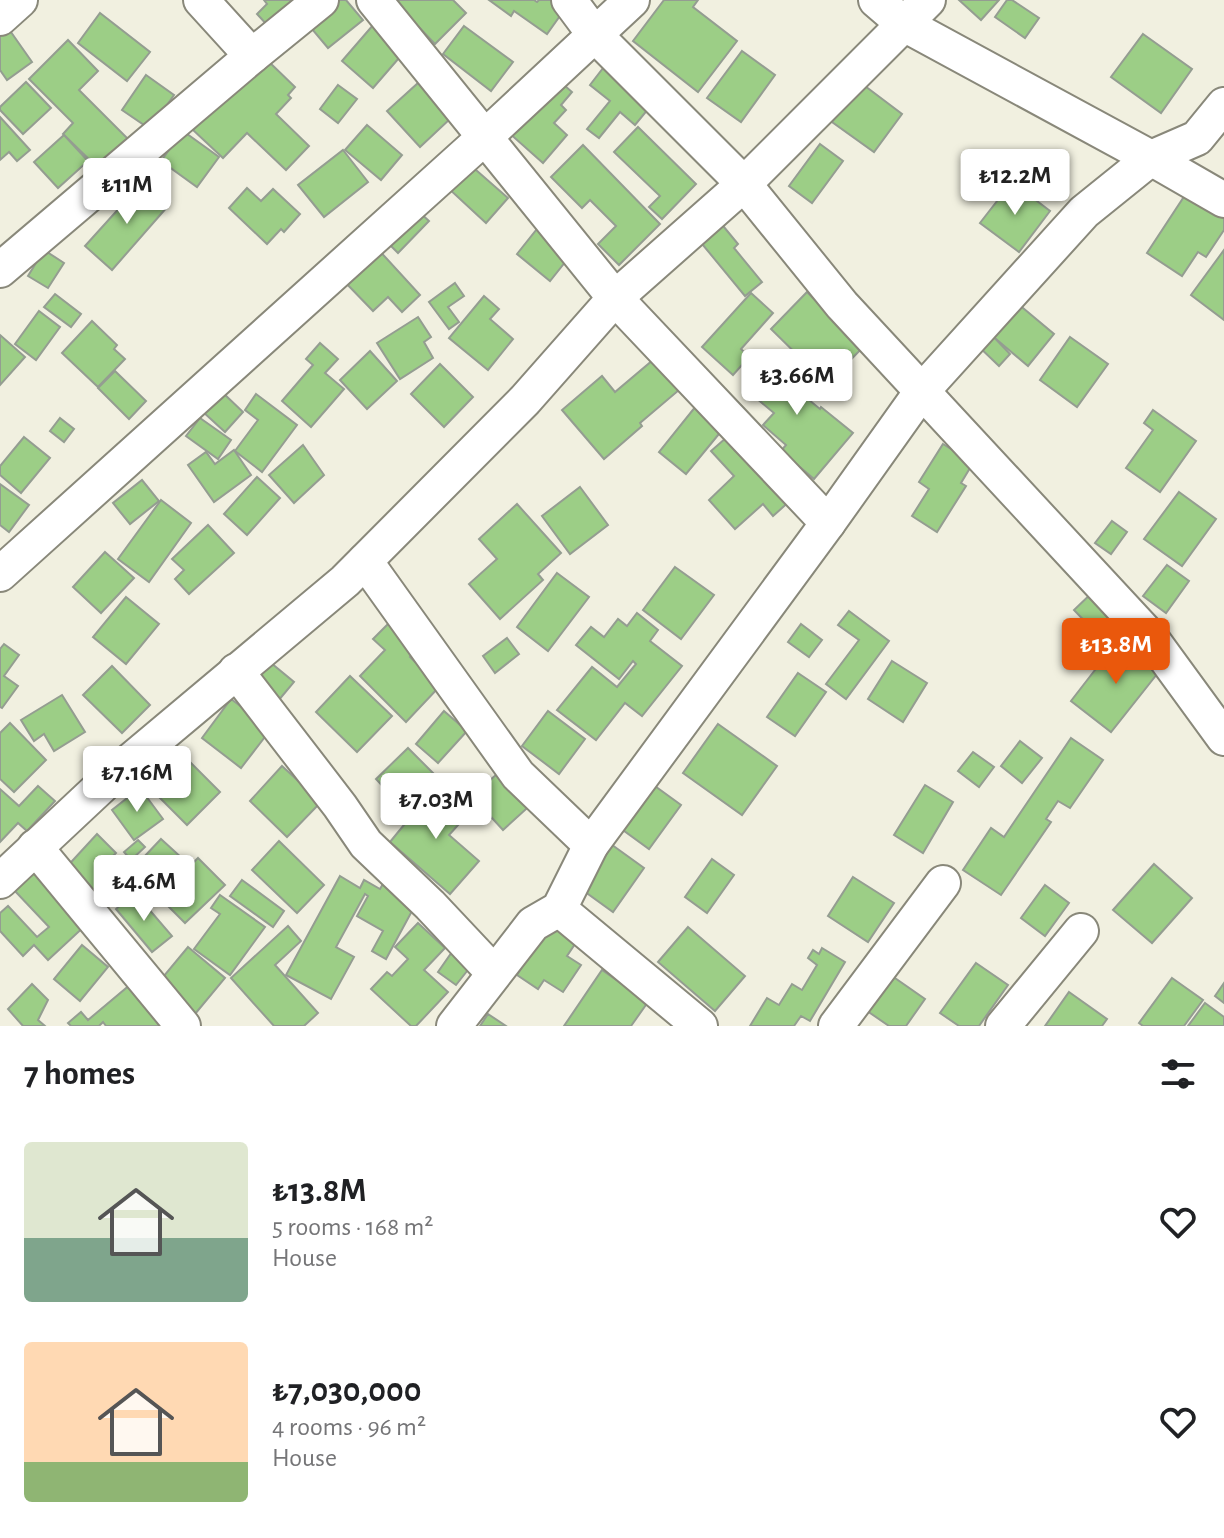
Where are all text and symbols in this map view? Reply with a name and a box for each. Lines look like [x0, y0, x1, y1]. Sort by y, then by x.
pin: ₺12.2M [950, 149, 1080, 217]
pin: ₺11M [80, 158, 174, 226]
text: ₺12.2M [979, 162, 1051, 188]
text: ₺11M [101, 171, 153, 197]
pin: ₺3.66M [732, 349, 862, 417]
text: ₺3.66M [759, 362, 835, 388]
pin: ₺13.8M [1051, 618, 1181, 686]
text: ₺13.8M [1080, 631, 1152, 657]
pin: ₺7.16M [72, 746, 202, 814]
text: ₺7.16M [101, 759, 173, 785]
pin: ₺7.03M [371, 773, 501, 841]
text: ₺7.03M [399, 786, 473, 812]
pin: ₺4.6M [88, 855, 200, 923]
text: ₺4.6M [112, 868, 176, 894]
icon: filters [1156, 1052, 1200, 1096]
text: 7 homes [24, 1057, 135, 1091]
icon: home [88, 1174, 184, 1270]
text: ₺13.8M [272, 1174, 367, 1208]
icon: heart [1156, 1200, 1200, 1244]
text: 5 rooms · 168 m² [272, 1214, 433, 1240]
text: House [272, 1245, 337, 1271]
icon: home [88, 1374, 184, 1470]
text: ₺7,030,000 [272, 1374, 422, 1408]
icon: heart [1156, 1400, 1200, 1444]
text: 4 rooms · 96 m² [272, 1414, 426, 1440]
text: House [272, 1445, 337, 1471]

